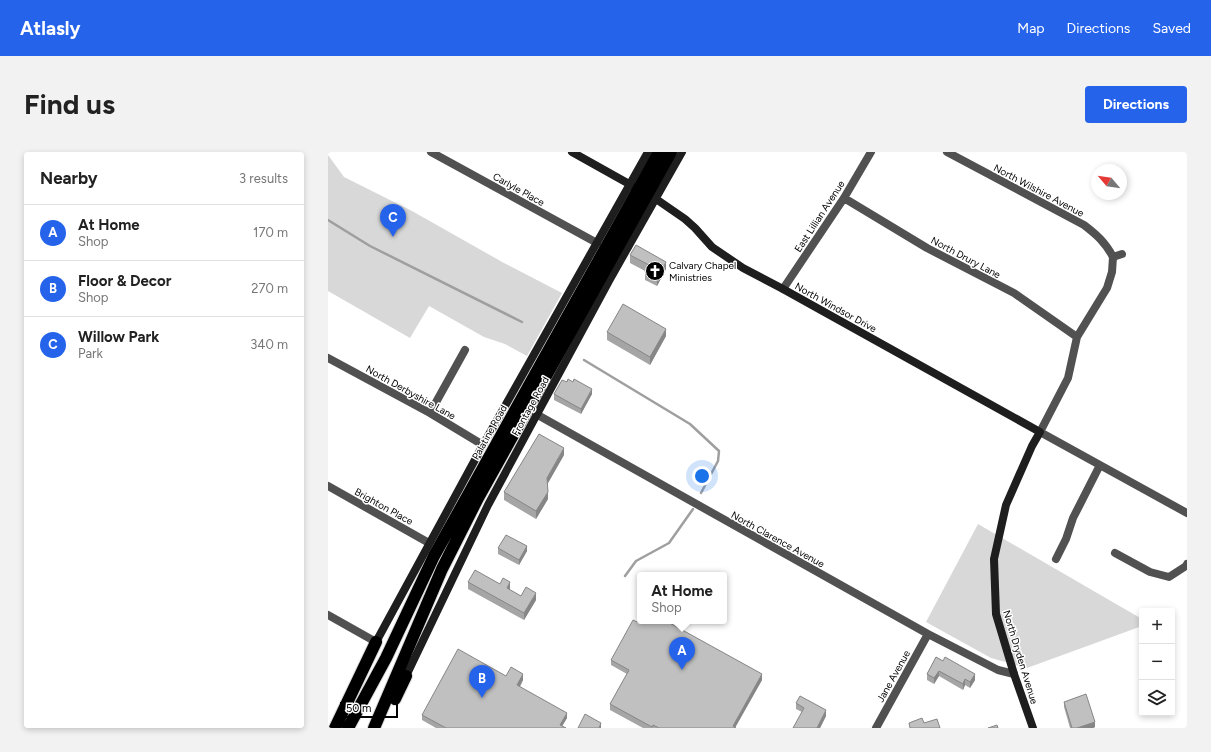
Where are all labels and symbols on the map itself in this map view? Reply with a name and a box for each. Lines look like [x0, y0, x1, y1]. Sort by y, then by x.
street label: North Wilshire Avenue [991, 161, 1087, 220]
north arrow [1091, 164, 1127, 200]
street label: Carlyle Place [491, 170, 547, 209]
street label: East Lillian Avenue [791, 177, 848, 255]
pin: C [380, 204, 406, 237]
street label: North Drury Lane [929, 234, 1003, 282]
place label: Calvary Chapel Ministries [669, 259, 736, 284]
church icon: Calvary Chapel Ministries [644, 260, 666, 282]
street label: North Windsor Drive [793, 280, 879, 336]
street label: North Derbyshire Lane [364, 362, 458, 423]
street label: Frontage Road [509, 374, 552, 438]
street label: Palatine Road [469, 402, 510, 462]
your location [692, 466, 712, 486]
street label: Brighton Place [352, 485, 416, 528]
street label: North Clarence Avenue [729, 508, 827, 571]
street label: North Dryden Avenue [1000, 609, 1041, 706]
pin: A [669, 637, 695, 670]
street label: Jane Avenue [874, 647, 913, 705]
pin: B [469, 665, 495, 698]
scale bar [340, 700, 398, 719]

